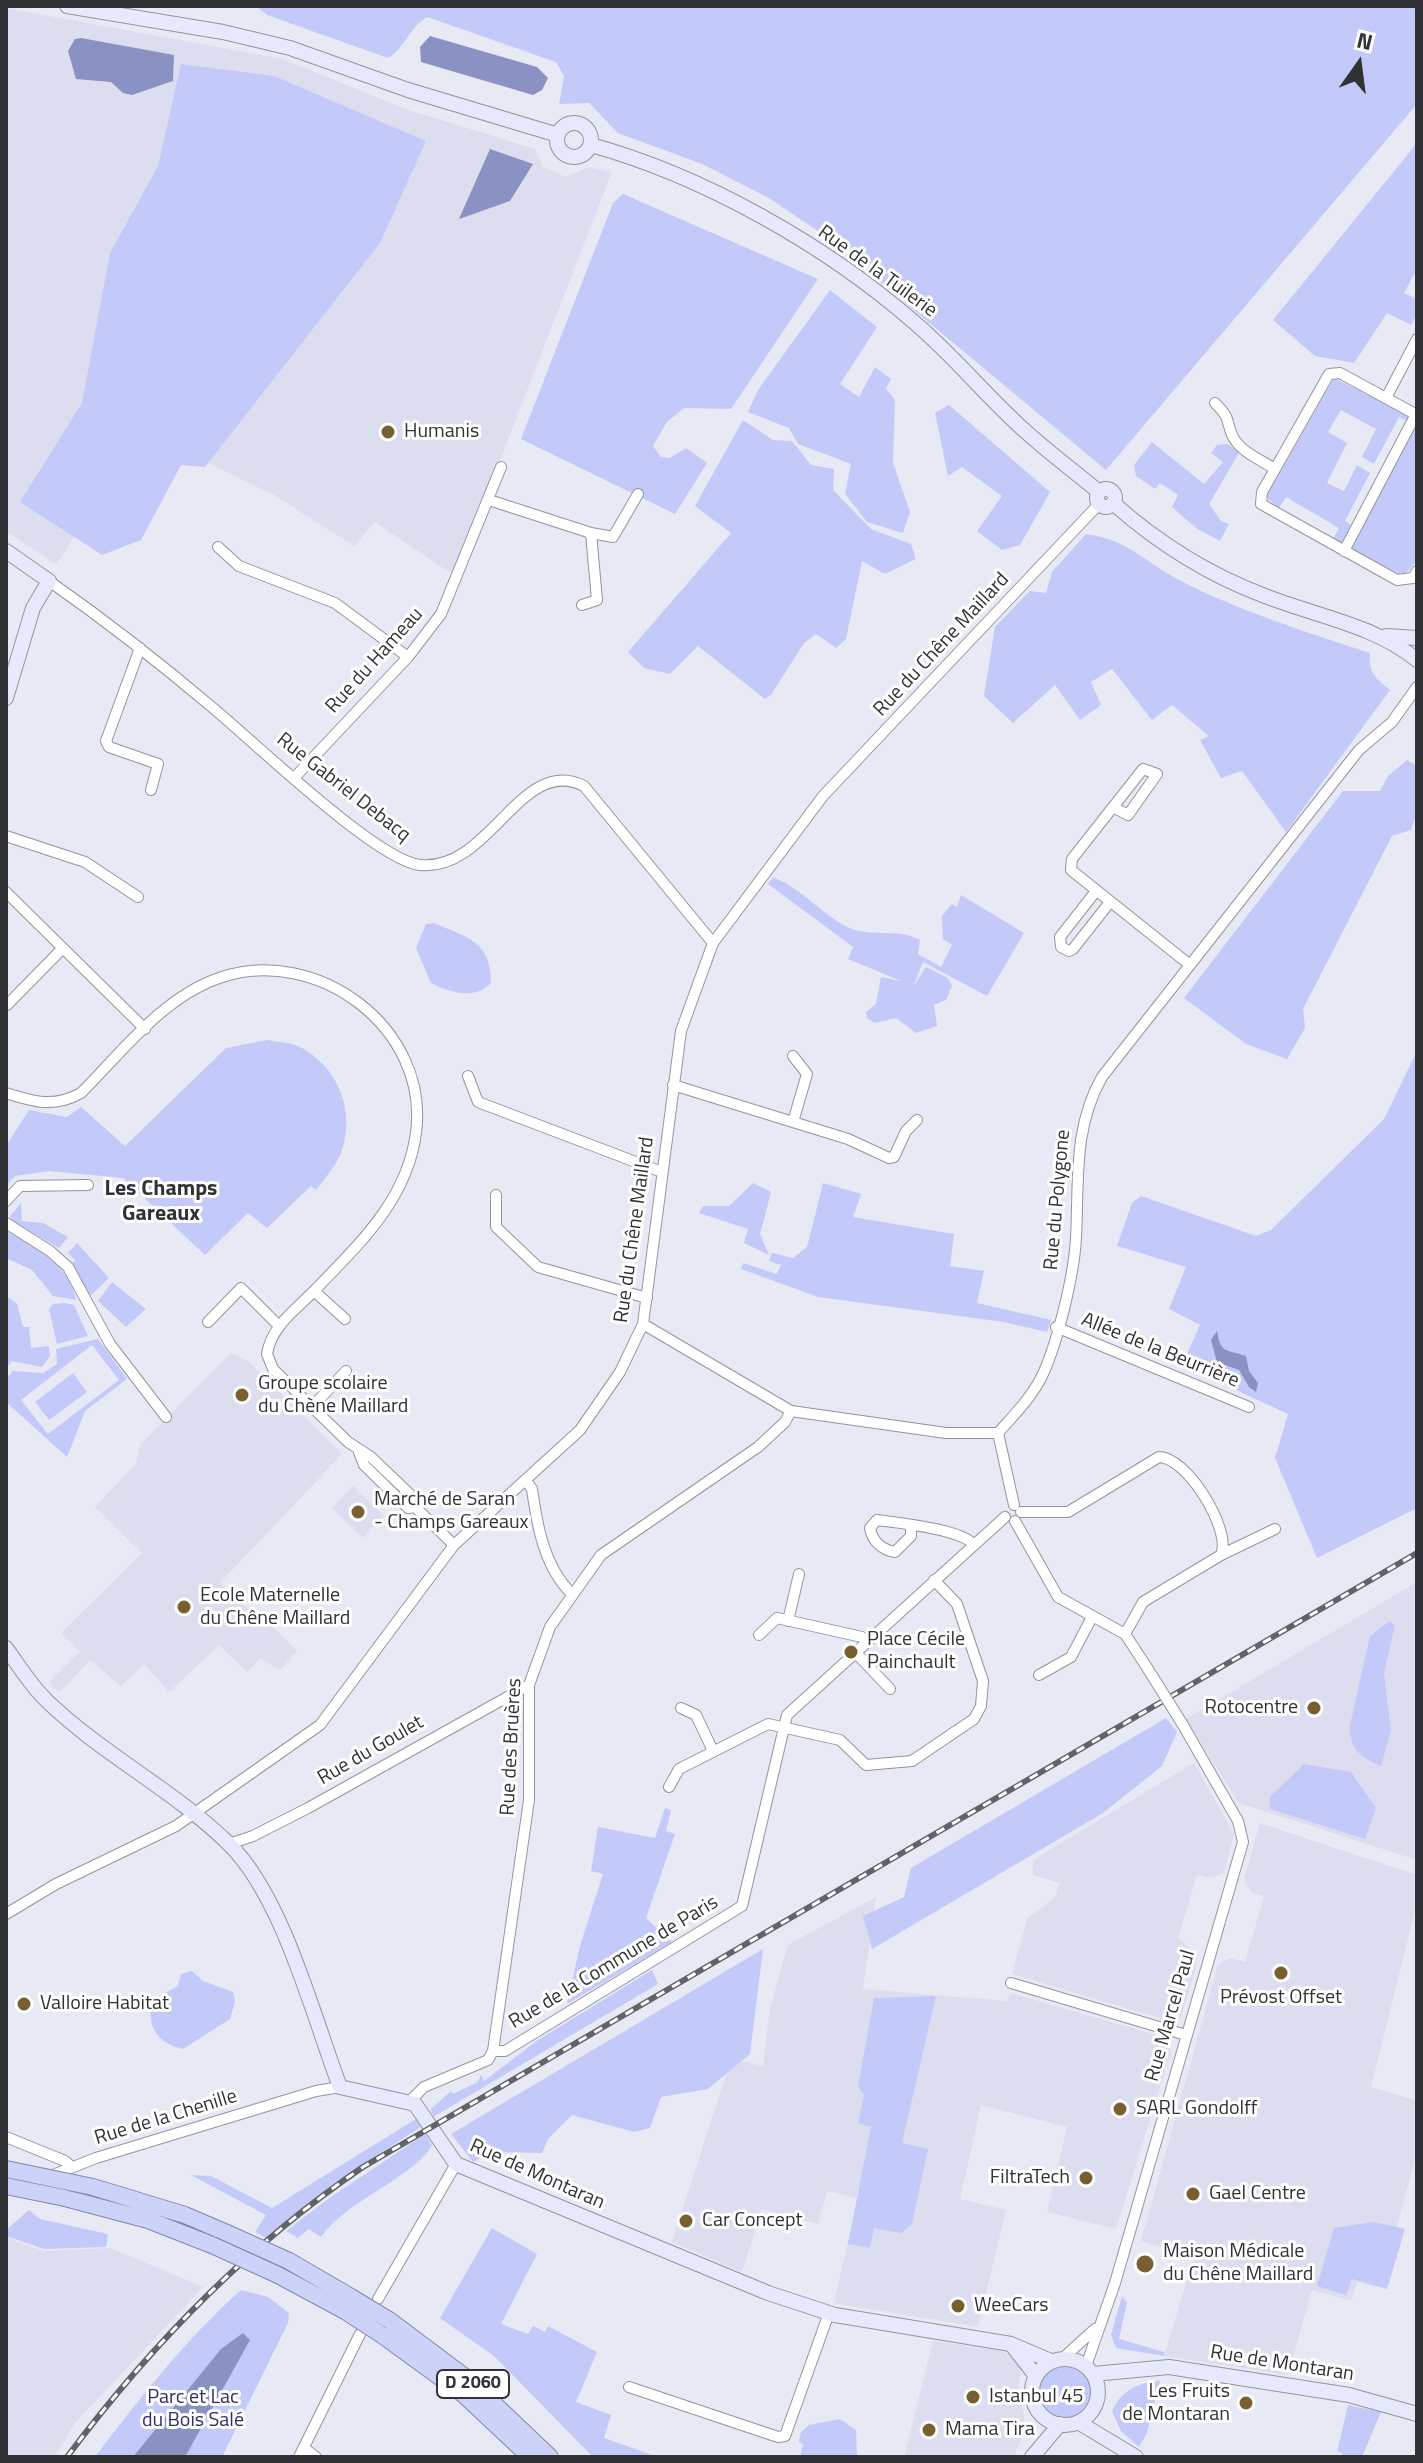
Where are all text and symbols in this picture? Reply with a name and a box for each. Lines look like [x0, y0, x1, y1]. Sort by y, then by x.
text: N [1353, 22, 1376, 59]
north arrow [1319, 24, 1399, 104]
street label: Rue de la Tuilerie [813, 221, 941, 323]
place label: Humanis [404, 420, 479, 444]
marker: Humanis [379, 423, 397, 441]
street label: Rue du Chêne Maillard [869, 568, 1015, 722]
street label: Rue du Hameau [321, 603, 429, 719]
street label: Rue Gabriel Debacq [271, 728, 415, 848]
street label: Rue du Polygone [1040, 1129, 1076, 1271]
street label: Rue du Chêne Maillard [610, 1135, 660, 1325]
district label: Les Champs Gareaux [105, 1177, 217, 1228]
street label: Allée de la Beurrière [1078, 1308, 1242, 1394]
place label: Groupe scolaire du Chène Maillard [258, 1372, 408, 1419]
marker: Groupe scolaire du Chène Maillard [233, 1386, 251, 1404]
place label: Marché de Saran - Champs Gareaux [374, 1488, 529, 1535]
marker: Marché de Saran - Champs Gareaux [349, 1503, 367, 1521]
place label: Ecole Maternelle du Chêne Maillard [200, 1584, 350, 1631]
marker: Ecole Maternelle du Chêne Maillard [175, 1598, 193, 1616]
place label: Place Cécile Painchault [867, 1628, 965, 1675]
marker: Place Cécile Painchault [842, 1643, 860, 1661]
street label: Rue des Bruères [496, 1678, 528, 1816]
place label: Rotocentre [1205, 1696, 1298, 1720]
marker: Rotocentre [1305, 1699, 1323, 1717]
street label: Rue du Goulet [314, 1711, 428, 1791]
street label: Rue de la Commune de Paris [505, 1891, 723, 2035]
street label: Rue Marcel Paul [1141, 1947, 1201, 2085]
marker: Prévost Offset [1272, 1964, 1290, 1982]
place label: Prévost Offset [1220, 1986, 1342, 2010]
place label: Valloire Habitat [40, 1992, 169, 2016]
marker: Valloire Habitat [15, 1995, 33, 2013]
street label: Rue de la Chenille [92, 2085, 240, 2151]
place label: SARL Gondolff [1136, 2097, 1257, 2121]
marker: SARL Gondolff [1111, 2100, 1129, 2118]
street label: Rue de Montaran [466, 2135, 608, 2215]
place label: FiltraTech [990, 2166, 1070, 2190]
marker: FiltraTech [1077, 2169, 1095, 2187]
place label: Gael Centre [1209, 2182, 1306, 2206]
marker: Gael Centre [1184, 2185, 1202, 2203]
place label: Car Concept [702, 2209, 802, 2233]
marker: Car Concept [677, 2212, 695, 2230]
place label: Maison Médicale du Chêne Maillard [1163, 2240, 1313, 2287]
marker: Maison Médicale du Chêne Maillard [1134, 2253, 1156, 2275]
place label: WeeCars [974, 2294, 1049, 2318]
marker: WeeCars [949, 2297, 967, 2315]
street label: Rue de Montaran [1208, 2341, 1356, 2387]
road number: D 2060 [437, 2370, 509, 2398]
place label: Les Fruits de Montaran [1122, 2380, 1230, 2427]
place label: Istanbul 45 [989, 2385, 1084, 2409]
park label: Parc et Lac du Bois Salé [142, 2386, 244, 2433]
marker: Istanbul 45 [964, 2388, 982, 2406]
marker: Les Fruits de Montaran [1237, 2394, 1255, 2412]
place label: Mama Tira [945, 2418, 1035, 2442]
marker: Mama Tira [920, 2421, 938, 2439]

